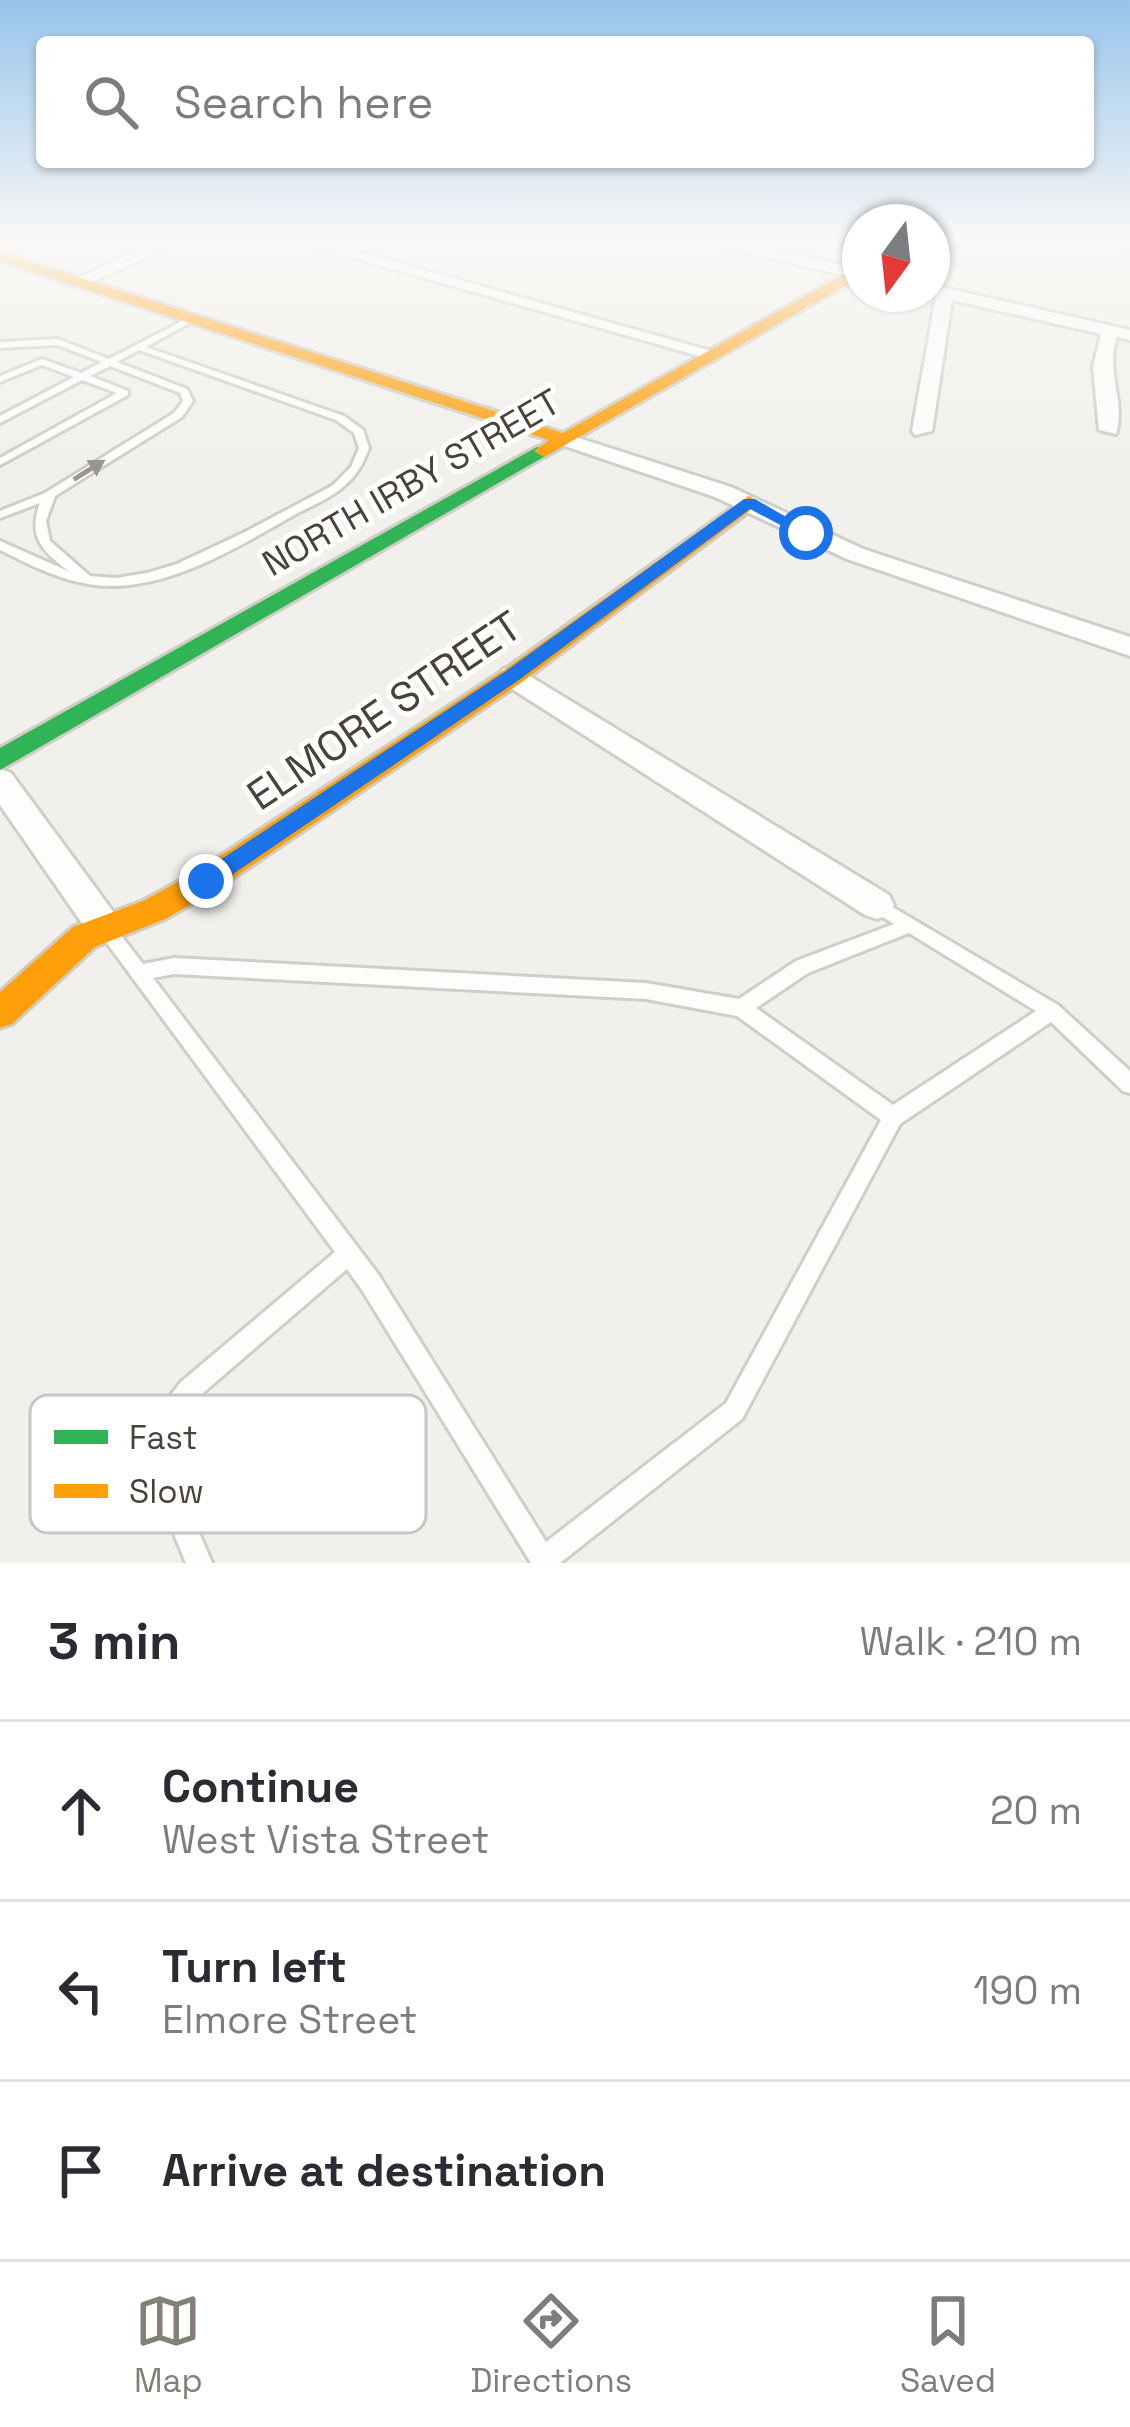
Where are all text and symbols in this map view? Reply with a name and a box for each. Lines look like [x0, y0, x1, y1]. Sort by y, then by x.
search box [36, 36, 1094, 168]
icon: search [78, 69, 144, 135]
text: Search here [174, 74, 433, 131]
north arrow [842, 204, 950, 312]
street label: NORTH IRBY STREET [254, 379, 569, 587]
one-way arrow [73, 460, 105, 482]
route start [779, 506, 833, 560]
street label: ELMORE STREET [237, 599, 532, 822]
route end [179, 854, 233, 908]
legend [30, 1395, 426, 1533]
text: Fast [129, 1417, 198, 1459]
text: Slow [129, 1471, 204, 1513]
text: 3 min [48, 1609, 181, 1674]
text: Walk · 210 m [860, 1617, 1082, 1666]
text: Continue [162, 1758, 359, 1815]
icon: ahead [48, 1778, 114, 1844]
text: 20 m [990, 1786, 1082, 1835]
text: West Vista Street [162, 1815, 489, 1864]
text: Turn left [162, 1938, 347, 1995]
icon: left [48, 1958, 114, 2024]
text: 190 m [973, 1966, 1082, 2015]
text: Elmore Street [162, 1995, 417, 2044]
icon: arrive [48, 2138, 114, 2204]
text: Arrive at destination [162, 2142, 606, 2199]
tab: Map [134, 2288, 203, 2402]
tab: Directions [470, 2288, 632, 2402]
tab: Saved [900, 2288, 996, 2402]

